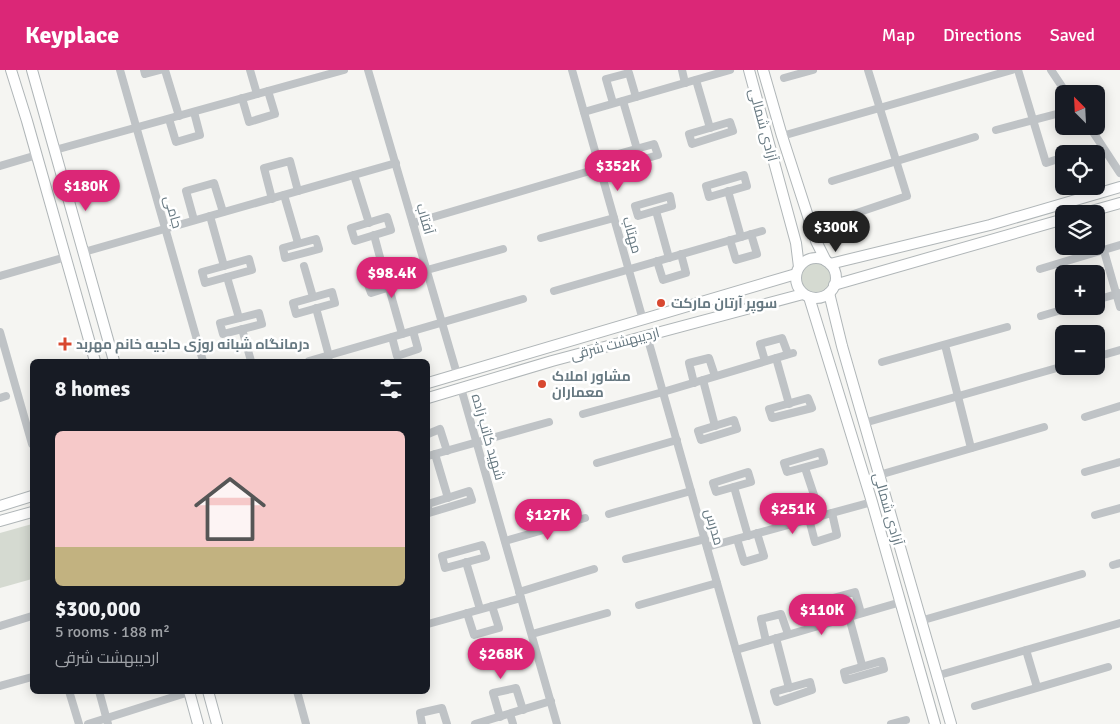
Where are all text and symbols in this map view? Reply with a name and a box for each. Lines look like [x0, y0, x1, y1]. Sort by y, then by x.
text: Keyplace [25, 20, 119, 50]
text: Map [882, 24, 915, 46]
text: Directions [943, 24, 1022, 46]
text: Saved [1050, 24, 1095, 46]
north arrow [1055, 85, 1105, 135]
map controls [1055, 85, 1105, 375]
street label: آزادی شمالی [745, 87, 781, 164]
button: locate [1055, 145, 1105, 195]
pin: $352K [583, 150, 653, 192]
text: $352K [596, 156, 640, 176]
pin: $180K [51, 170, 121, 212]
text: $180K [64, 176, 108, 196]
street label: جامی [160, 194, 186, 230]
street label: آفتاب [412, 201, 438, 237]
button: layers [1055, 205, 1105, 255]
pin: $300K [801, 210, 871, 253]
street label: مهتاب [619, 215, 645, 255]
text: $300K [814, 217, 858, 237]
pin: $98.4K [351, 256, 433, 299]
text: $98.4K [367, 263, 417, 283]
button: + [1055, 265, 1105, 315]
place label: سوپر آرتان مارکت [671, 295, 777, 314]
marker: سوپر آرتان مارکت [655, 297, 667, 309]
street label: اردیبهشت شرقی [569, 324, 661, 364]
button: − [1055, 325, 1105, 375]
place label: درمانگاه شبانه‌ روزی حاجیه‌ خانم مهربد [76, 336, 310, 354]
marker: درمانگاه شبانه‌ روزی حاجیه‌ خانم مهربد [58, 337, 72, 351]
place label: مشاور املاک معماران [552, 368, 631, 401]
icon: filters [377, 375, 405, 403]
text: 8 homes [55, 376, 130, 402]
marker: مشاور املاک معماران [536, 378, 548, 390]
street label: شهید کاتب زاده [468, 392, 508, 482]
icon: home [185, 464, 275, 554]
street label: آزادی شمالی [869, 471, 907, 548]
pin: $251K [758, 492, 828, 535]
pin: $127K [513, 498, 583, 541]
text: $251K [771, 499, 815, 519]
text: $127K [526, 505, 570, 525]
street label: مدرس [701, 507, 727, 547]
pin: $110K [787, 594, 857, 636]
text: $300,000 [55, 596, 141, 622]
text: $110K [800, 600, 844, 620]
text: 5 rooms · 188 m² [55, 622, 170, 642]
pin: $268K [466, 638, 536, 680]
text: $268K [479, 644, 523, 664]
text: اردیبهشت شرقی [55, 648, 160, 668]

